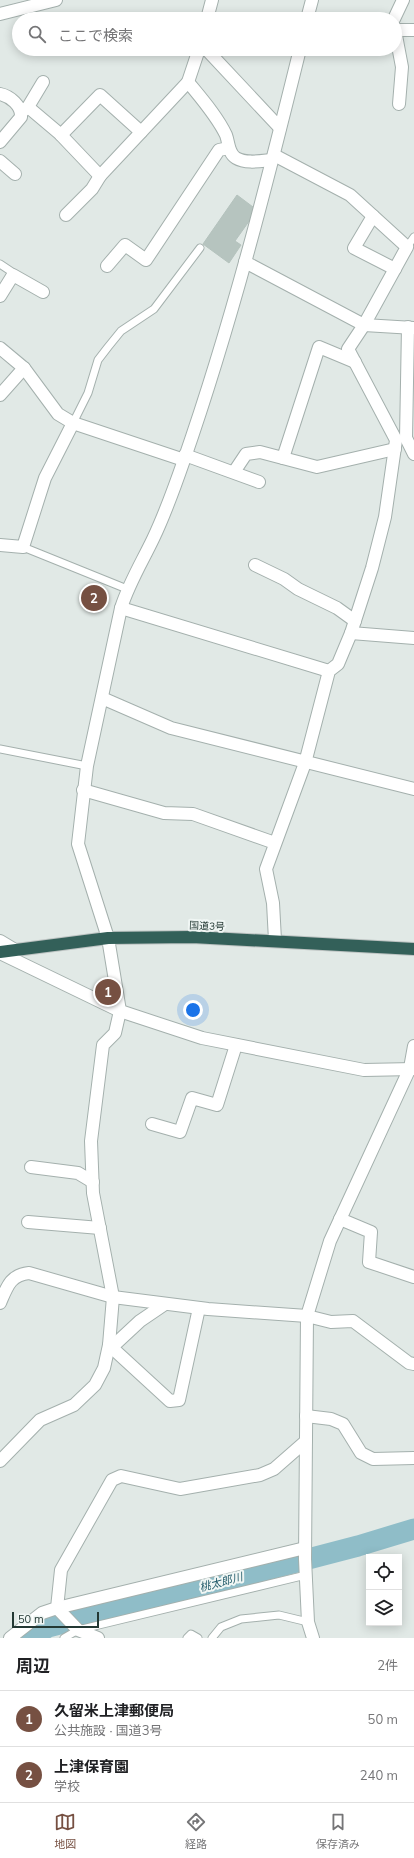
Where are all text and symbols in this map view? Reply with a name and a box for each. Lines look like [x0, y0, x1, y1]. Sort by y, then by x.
search box [12, 12, 402, 56]
icon: search [26, 23, 48, 45]
text: ここで検索 [58, 26, 133, 45]
pin: 2 [81, 583, 107, 613]
street label: 国道3号 [189, 919, 225, 933]
pin: 1 [95, 977, 121, 1007]
your location [183, 1000, 203, 1020]
map controls [366, 1554, 402, 1626]
button: locate [366, 1554, 402, 1590]
water label: 桃太郎川 [198, 1569, 245, 1594]
button: layers [366, 1590, 402, 1626]
scale bar [12, 1610, 99, 1629]
text: 50 m [18, 1612, 44, 1626]
text: 周辺 [16, 1655, 50, 1676]
text: 2件 [377, 1657, 398, 1673]
text: 久留米上津郵便局 [54, 1701, 174, 1720]
text: 1 [25, 1711, 33, 1727]
text: 50 m [368, 1711, 398, 1727]
text: 公共施設 · 国道3号 [54, 1722, 163, 1738]
text: 上津保育園 [54, 1757, 129, 1776]
text: 2 [25, 1767, 33, 1783]
text: 240 m [360, 1767, 398, 1783]
text: 学校 [54, 1778, 80, 1794]
tab: 地図 [54, 1811, 76, 1851]
tab: 経路 [185, 1811, 207, 1851]
tab: 保存済み [316, 1811, 360, 1851]

